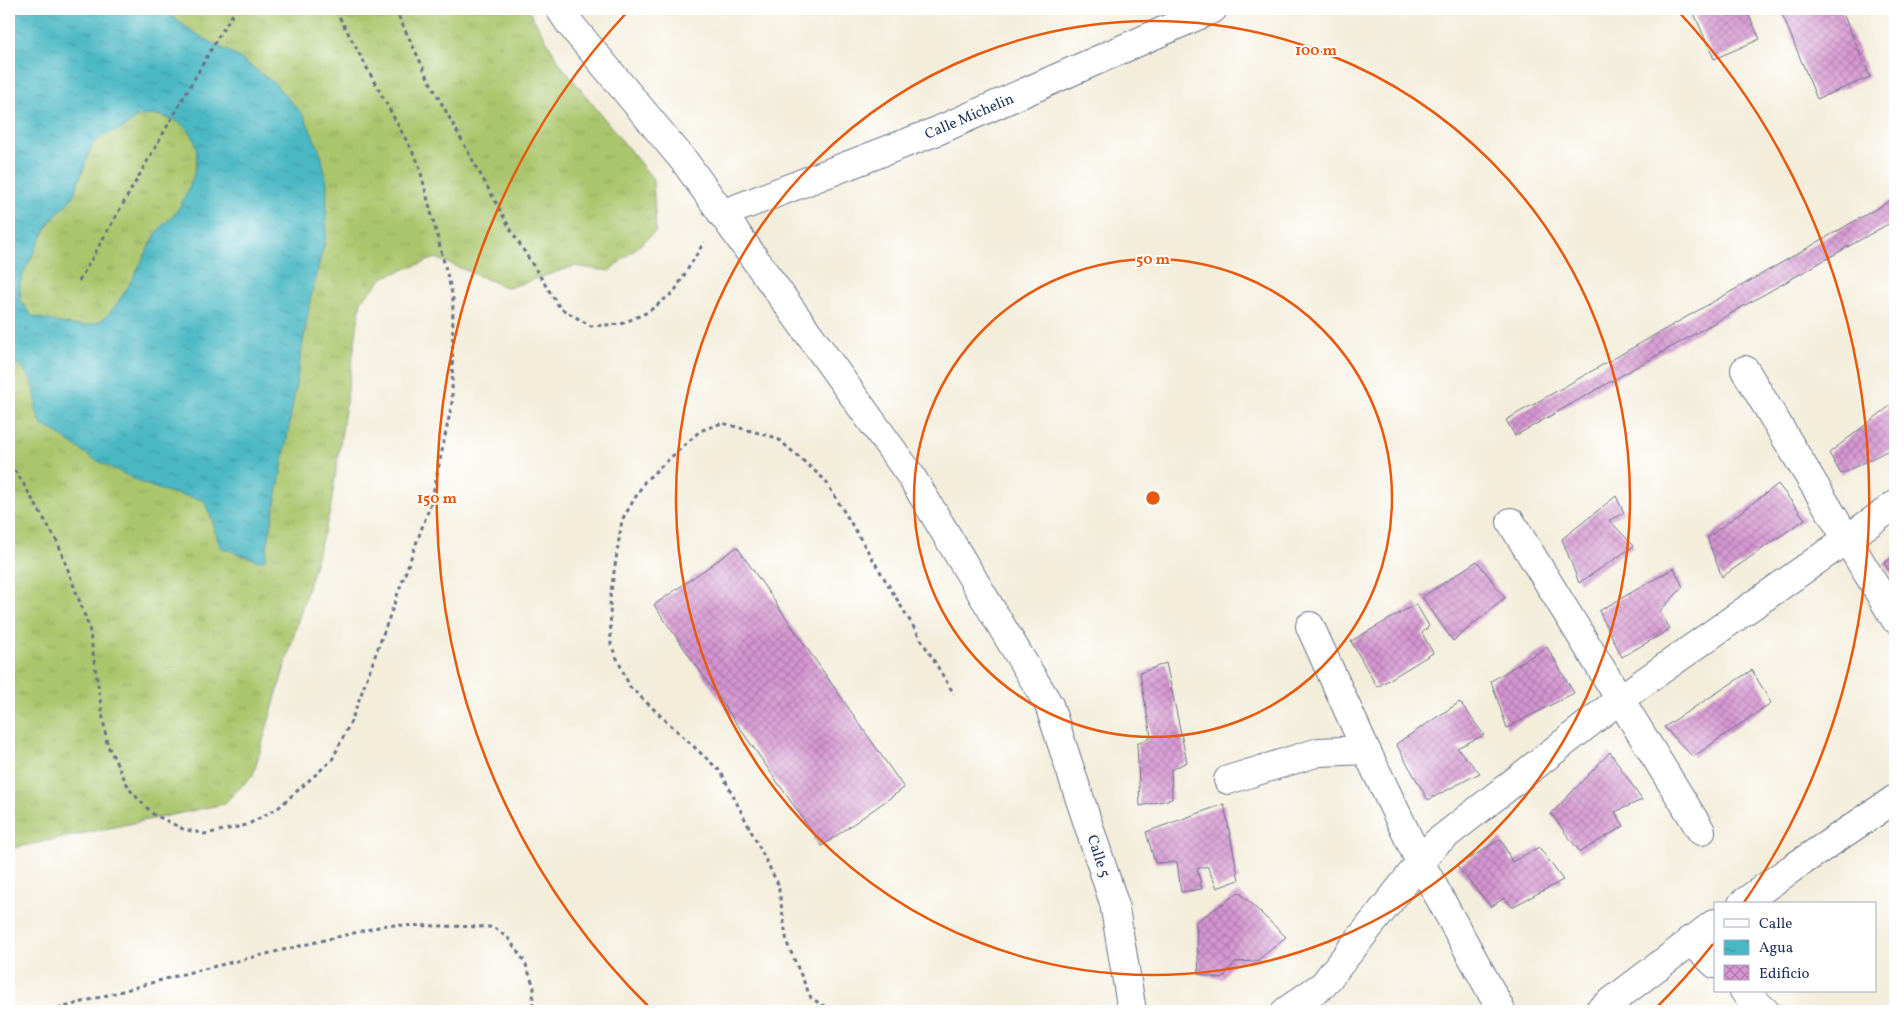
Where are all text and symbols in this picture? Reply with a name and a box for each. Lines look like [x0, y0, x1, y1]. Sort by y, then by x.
text: 100 m [1295, 41, 1338, 62]
street label: Calle Michelin [922, 89, 1018, 146]
text: 50 m [1136, 250, 1170, 271]
text: 150 m [417, 489, 457, 510]
centre of rings [1144, 489, 1162, 507]
street label: Calle 5 [1081, 833, 1114, 880]
legend [1714, 902, 1876, 992]
text: Calle [1759, 914, 1792, 935]
text: Agua [1759, 938, 1793, 959]
text: Edificio [1759, 964, 1810, 985]

